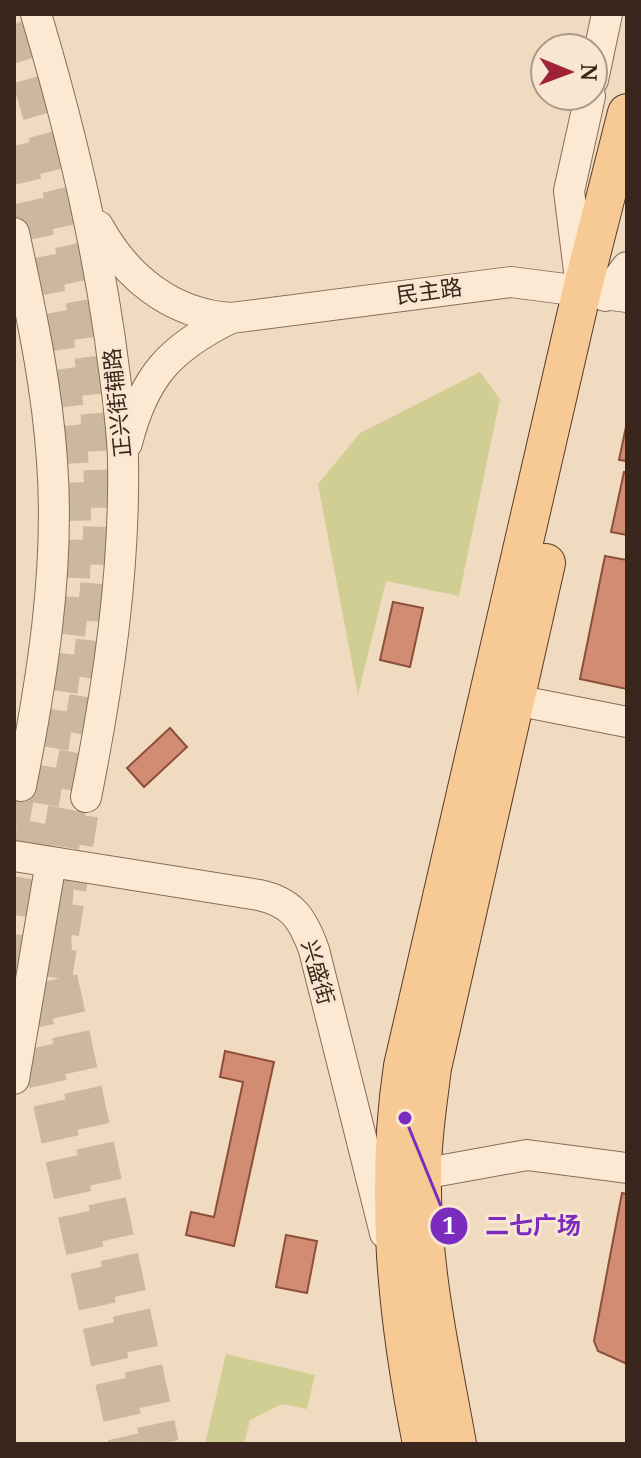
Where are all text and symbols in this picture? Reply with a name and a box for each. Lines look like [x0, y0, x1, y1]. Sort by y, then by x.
north arrow [529, 32, 609, 112]
text: N [575, 63, 605, 81]
street label: 民主路 [394, 271, 464, 309]
street label: 正兴街辅路 [95, 347, 137, 459]
street label: 兴盛街 [295, 936, 343, 1008]
callout: 二七广场 [429, 1202, 597, 1250]
text: 1 [442, 1208, 456, 1241]
text: 二七广场 [485, 1208, 581, 1241]

